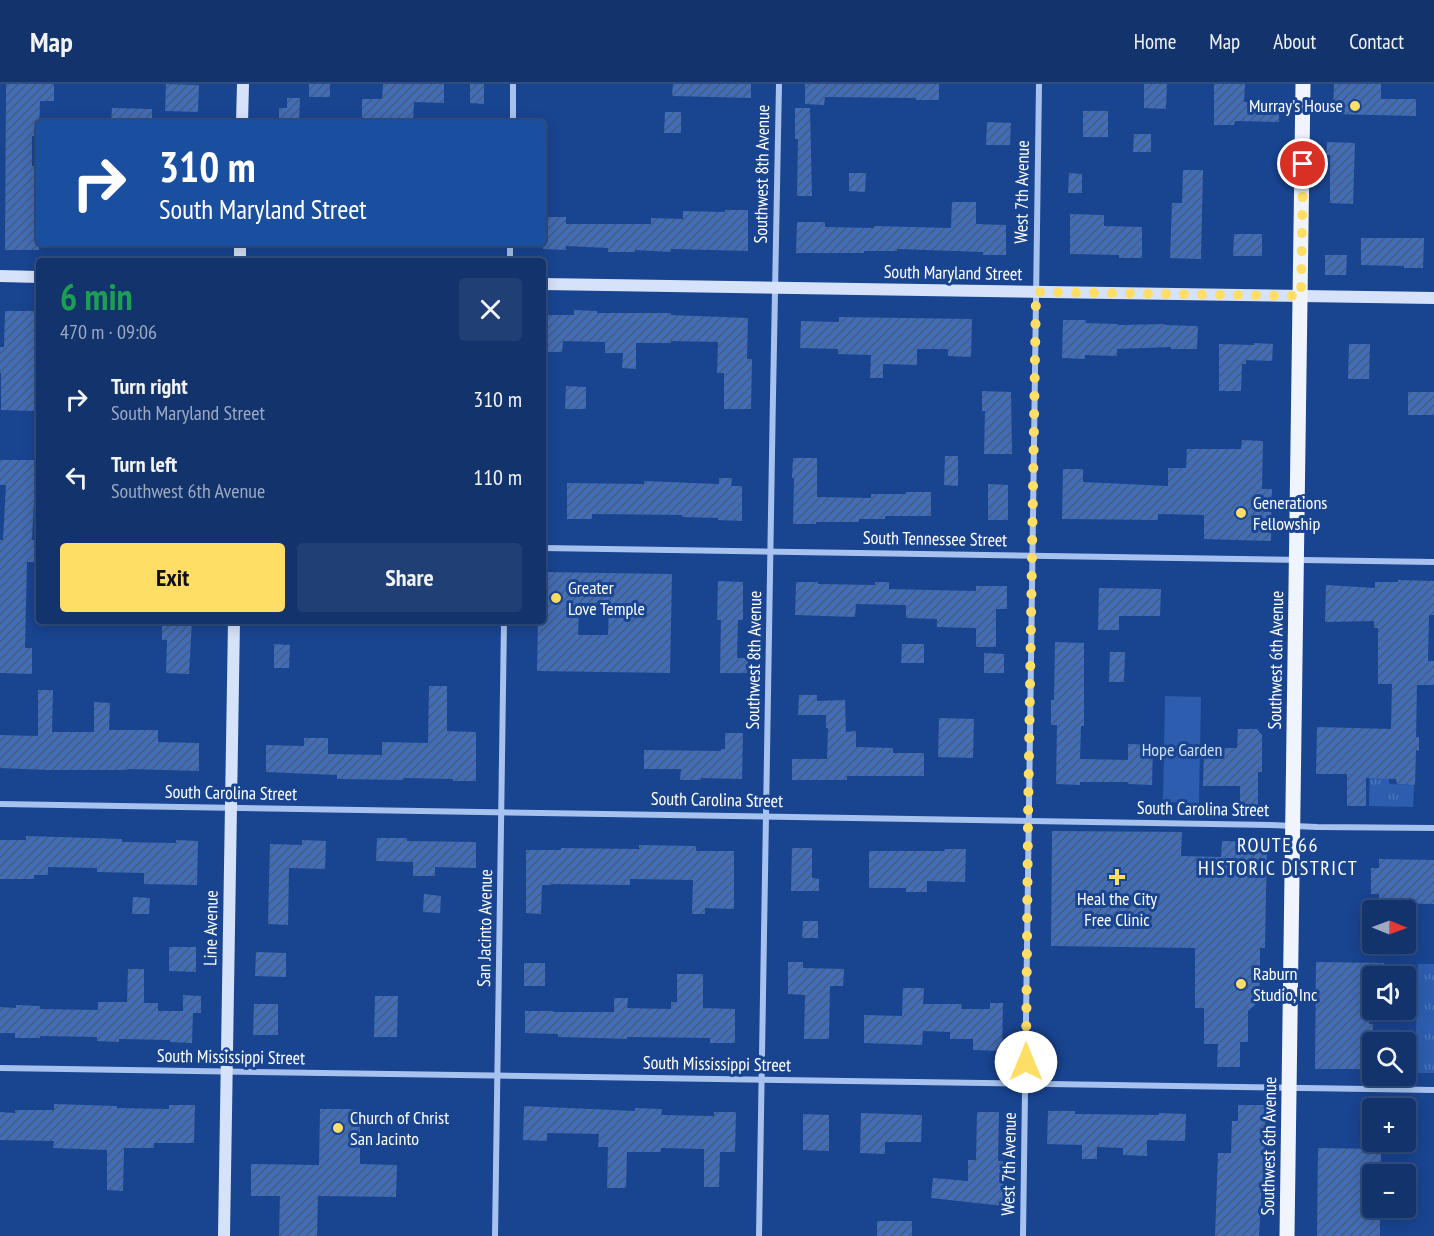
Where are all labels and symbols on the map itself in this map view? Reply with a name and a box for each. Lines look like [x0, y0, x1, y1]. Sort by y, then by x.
place label: Murray's House [1249, 94, 1343, 117]
marker: Murray's House [1348, 99, 1362, 113]
street label: Southwest 8th Avenue [749, 104, 774, 244]
pin [1277, 138, 1328, 189]
street label: West 7th Avenue [1009, 140, 1034, 244]
street label: South Maryland Street [884, 260, 1023, 285]
place label: Generations Fellowship [1253, 491, 1327, 535]
marker: Generations Fellowship [1234, 506, 1248, 520]
street label: South Tennessee Street [863, 526, 1007, 551]
place label: Greater Love Temple [568, 576, 645, 620]
street label: Southwest 8th Avenue [741, 590, 766, 730]
street label: Southwest 6th Avenue [1263, 590, 1288, 730]
marker: Greater Love Temple [549, 591, 563, 605]
park label: Hope Garden [1142, 738, 1222, 761]
street label: South Carolina Street [165, 780, 297, 805]
street label: South Carolina Street [651, 787, 783, 812]
street label: South Carolina Street [1137, 796, 1269, 821]
district label: ROUTE 66 HISTORIC DISTRICT [1198, 832, 1358, 881]
marker: Heal the City Free Clinic [1108, 868, 1126, 886]
street label: San Jacinto Avenue [472, 869, 497, 987]
place label: Heal the City Free Clinic [1077, 887, 1157, 931]
street label: Line Avenue [198, 890, 223, 966]
north arrow [1362, 900, 1416, 954]
place label: Raburn Studio, Inc [1253, 962, 1318, 1006]
marker: Raburn Studio, Inc [1234, 977, 1248, 991]
position arrow [994, 1030, 1058, 1094]
street label: South Mississippi Street [157, 1044, 305, 1069]
street label: South Mississippi Street [643, 1051, 791, 1076]
street label: Southwest 6th Avenue [1256, 1076, 1281, 1216]
place label: Church of Christ San Jacinto [350, 1106, 449, 1150]
street label: West 7th Avenue [996, 1112, 1021, 1216]
marker: Church of Christ San Jacinto [331, 1121, 345, 1135]

